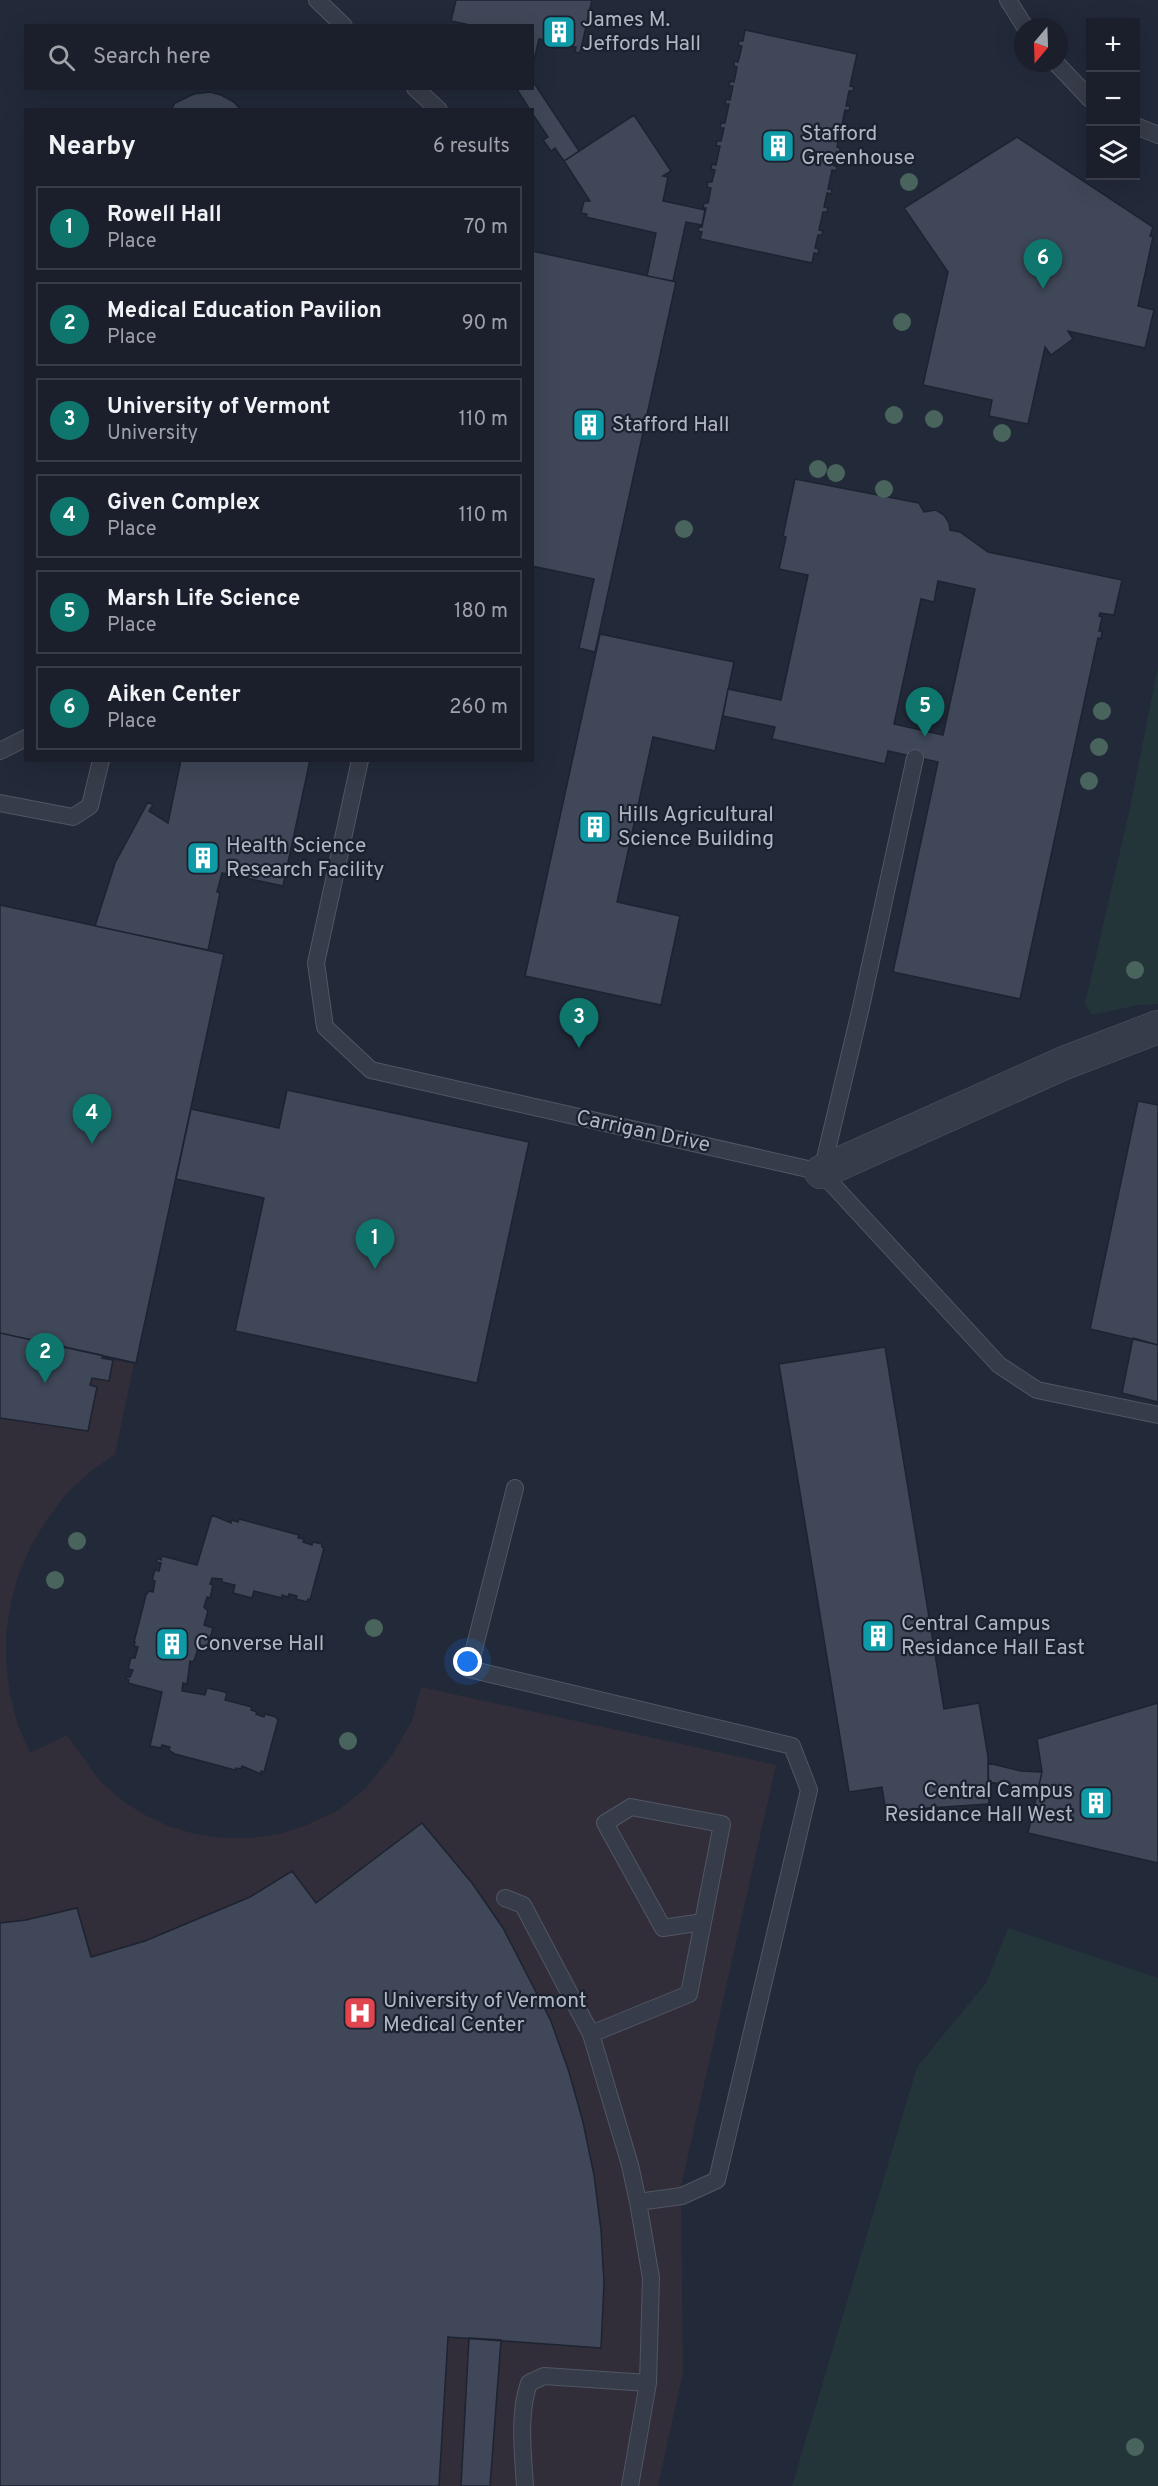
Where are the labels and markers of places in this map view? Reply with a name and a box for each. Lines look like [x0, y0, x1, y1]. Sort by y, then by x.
place label: James M. Jeffords Hall [582, 7, 701, 58]
building icon: James M. Jeffords Hall [541, 14, 577, 50]
place label: Stafford Greenhouse [801, 121, 915, 172]
building icon: Stafford Greenhouse [760, 128, 796, 164]
pin: 6 [1024, 240, 1062, 289]
building icon: Stafford Hall [571, 407, 607, 443]
place label: Stafford Hall [612, 412, 729, 439]
pin: 5 [906, 688, 944, 737]
place label: Hills Agricultural Science Building [618, 802, 774, 853]
building icon: Hills Agricultural Science Building [577, 809, 613, 845]
place label: Health Science Research Facility [226, 833, 384, 884]
building icon: Health Science Research Facility [185, 840, 221, 876]
pin: 3 [560, 998, 598, 1048]
pin: 4 [72, 1094, 112, 1144]
pin: 1 [356, 1220, 394, 1269]
pin: 2 [26, 1334, 64, 1383]
place label: Central Campus Residance Hall East [901, 1611, 1085, 1662]
building icon: Central Campus Residance Hall East [860, 1618, 896, 1654]
building icon: Converse Hall [154, 1626, 190, 1662]
place label: Converse Hall [195, 1631, 324, 1658]
place label: Central Campus Residance Hall West [885, 1778, 1073, 1829]
building icon: Central Campus Residance Hall West [1078, 1785, 1114, 1821]
place label: University of Vermont Medical Center [383, 1988, 587, 2039]
hospital icon: University of Vermont Medical Center [342, 1995, 378, 2031]

